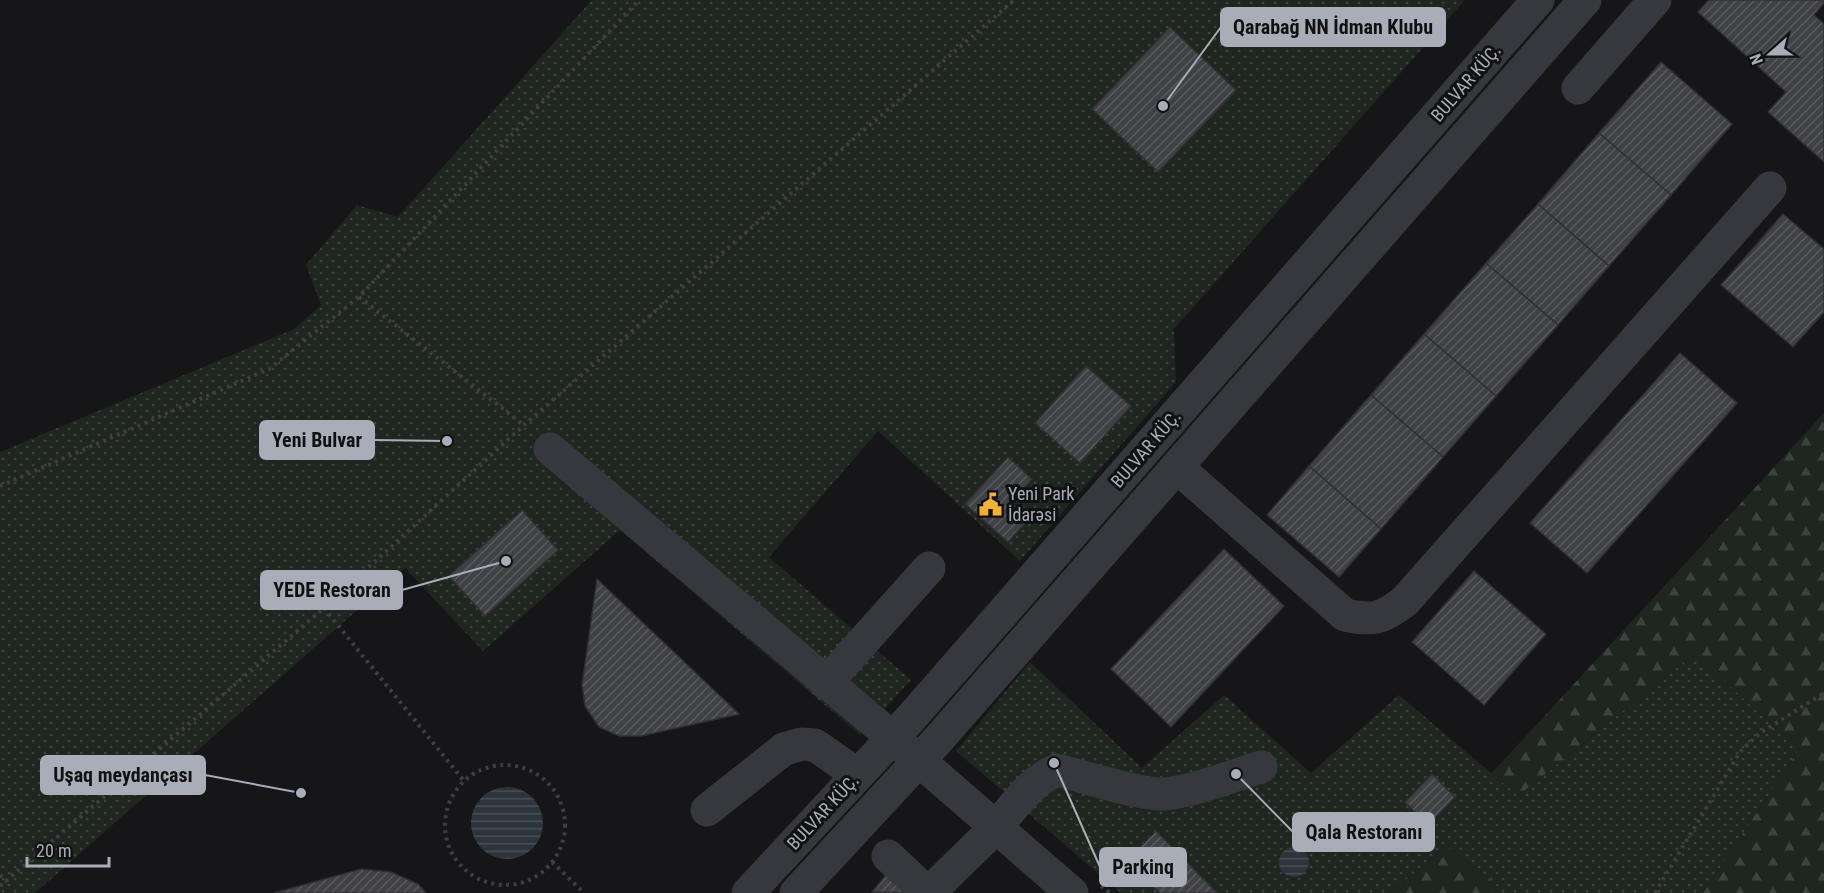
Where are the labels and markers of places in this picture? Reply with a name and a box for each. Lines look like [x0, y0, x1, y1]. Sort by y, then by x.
callout: Qarabağ NN İdman Klubu [1221, 8, 1445, 46]
callout: Yeni Bulvar [260, 421, 374, 459]
place label: Yeni Park İdarəsi [1008, 483, 1074, 525]
public building icon: Yeni Park İdarəsi [977, 491, 1003, 517]
callout: YEDE Restoran [261, 571, 402, 609]
callout: Uşaq meydançası [41, 756, 205, 794]
callout: Qala Restoranı [1293, 813, 1434, 851]
callout: Parkinq [1100, 848, 1186, 886]

